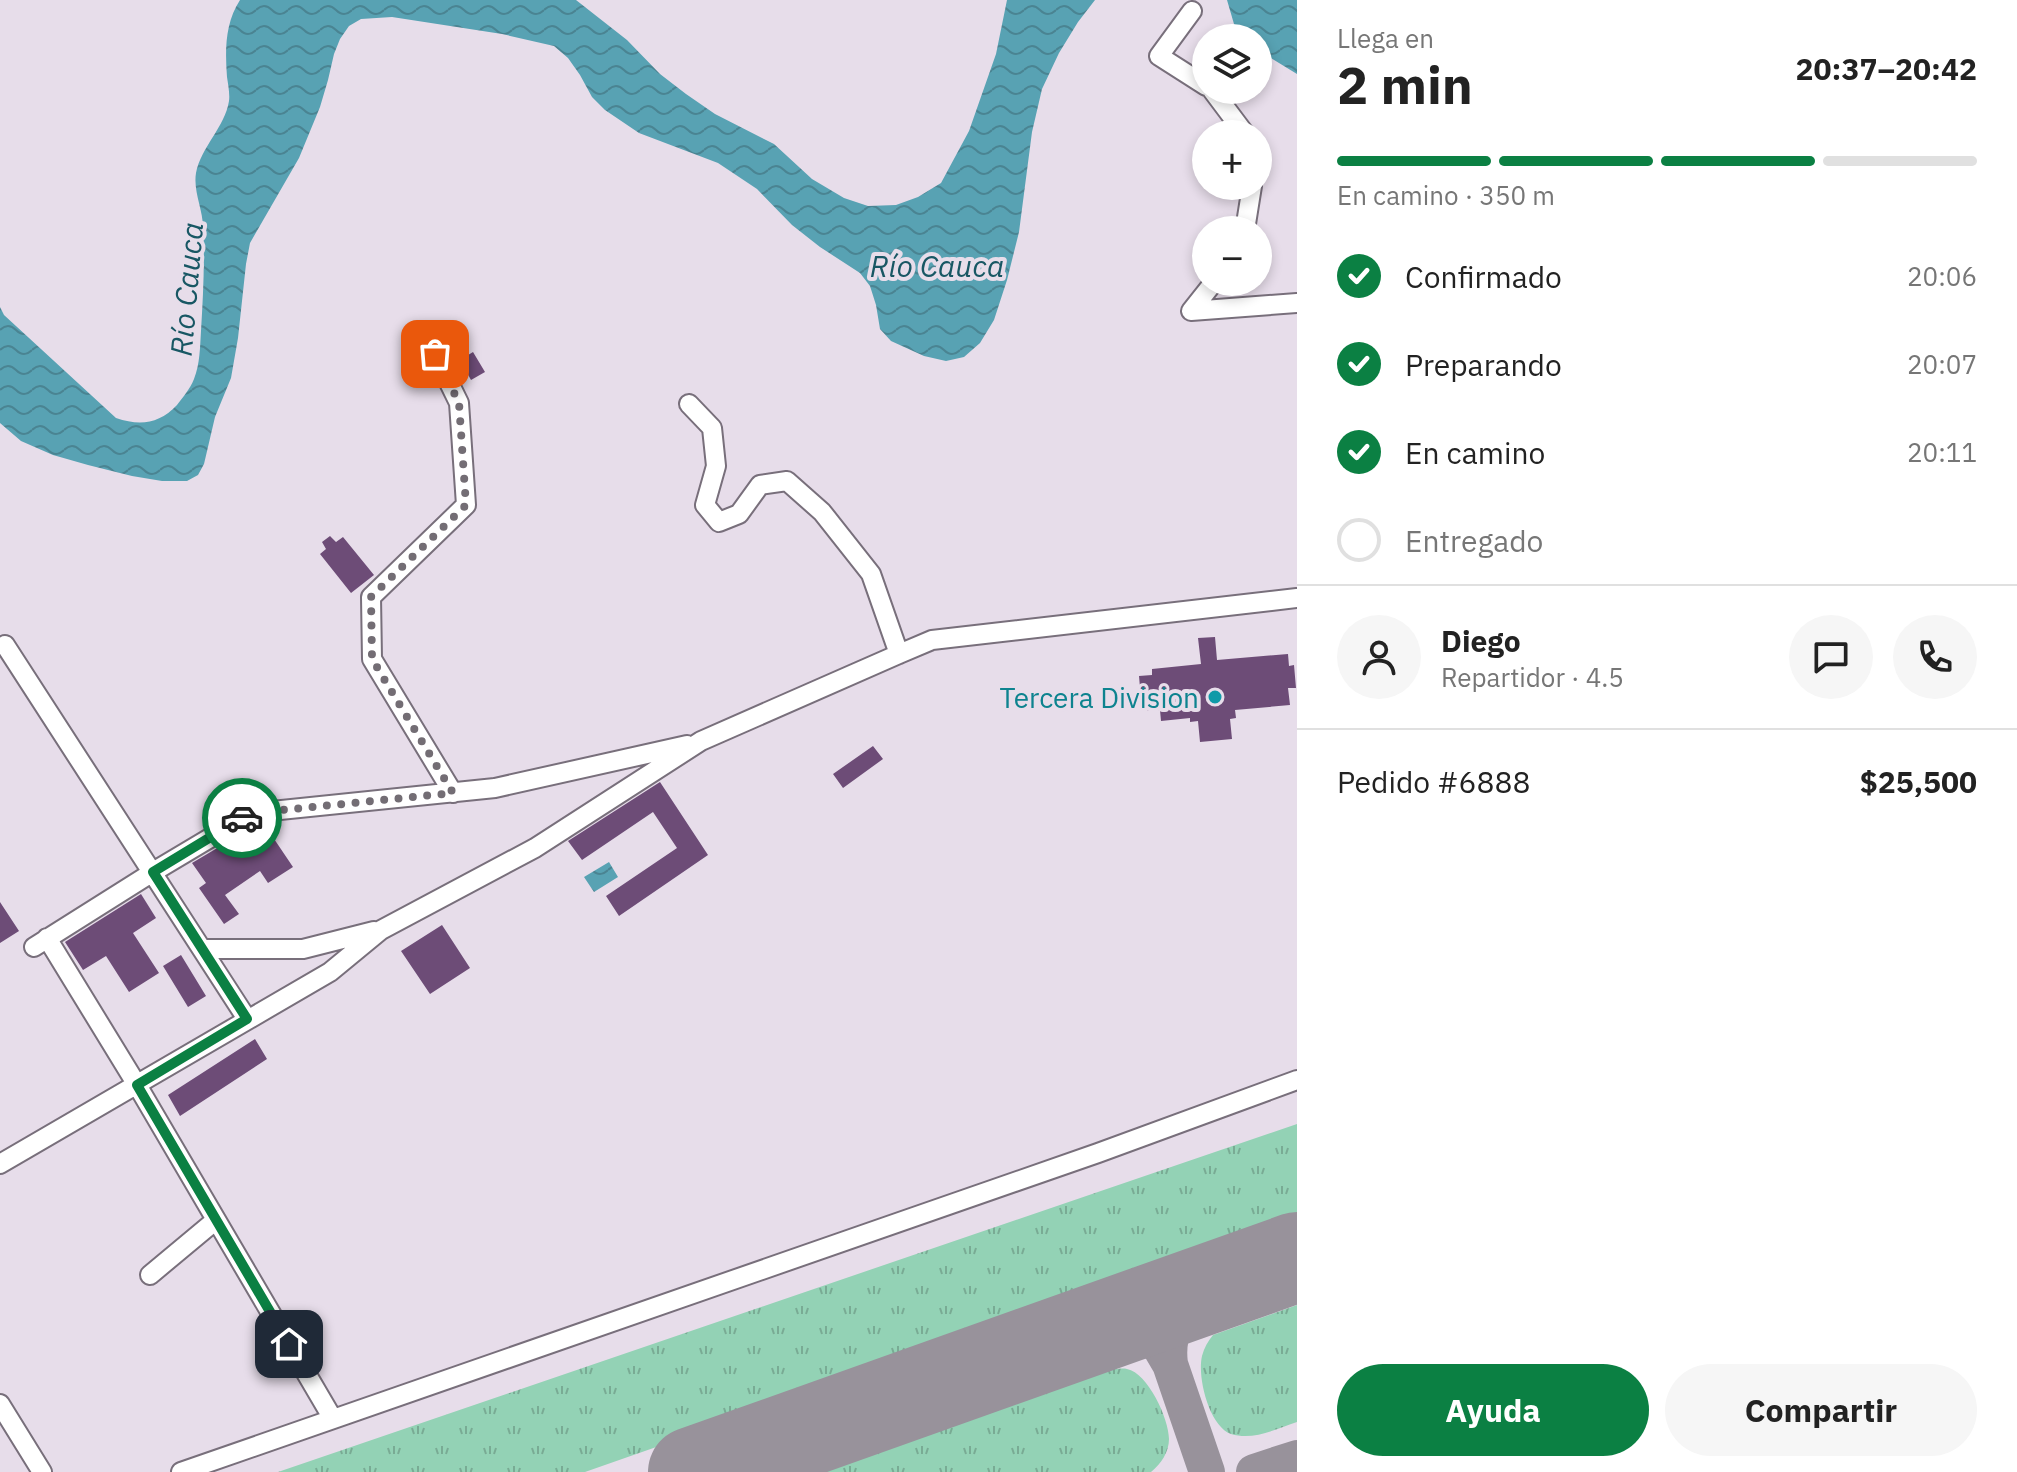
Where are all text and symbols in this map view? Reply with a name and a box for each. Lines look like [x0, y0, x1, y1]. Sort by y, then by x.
text: Llega en [1337, 21, 1434, 55]
map controls [1192, 24, 1272, 296]
button: layers [1192, 24, 1272, 104]
text: 20:37–20:42 [1796, 49, 1977, 88]
text: 2 min [1337, 51, 1473, 118]
button: + [1192, 120, 1272, 200]
text: En camino · 350 m [1337, 178, 1555, 212]
button: − [1192, 216, 1272, 296]
water label: Río Cauca [161, 220, 211, 358]
water label: Río Cauca [870, 246, 1004, 285]
icon: check [1337, 254, 1381, 298]
text: Confirmado [1405, 257, 1562, 296]
text: 20:06 [1907, 259, 1977, 293]
pin [401, 320, 469, 388]
icon: bag [413, 332, 457, 376]
icon: check [1337, 342, 1381, 386]
text: Preparando [1405, 345, 1562, 384]
text: 20:07 [1907, 347, 1977, 381]
icon: check [1337, 430, 1381, 474]
text: En camino [1405, 433, 1545, 472]
text: 20:11 [1907, 435, 1977, 469]
text: Entregado [1405, 521, 1543, 560]
button: person [1337, 615, 1421, 699]
button: chat [1789, 615, 1873, 699]
button: phone [1893, 615, 1977, 699]
text: Diego [1441, 621, 1521, 660]
text: Repartidor · 4.5 [1441, 660, 1624, 694]
place label: Tercera Division [999, 679, 1199, 716]
marker: Tercera Division [1206, 688, 1224, 706]
text: Pedido #6888 [1337, 762, 1531, 801]
text: $25,500 [1860, 762, 1977, 801]
courier [202, 778, 282, 858]
icon: car [220, 796, 264, 840]
pin [255, 1310, 323, 1378]
icon: home [267, 1322, 311, 1366]
button: Ayuda [1337, 1364, 1649, 1456]
button: Compartir [1665, 1364, 1977, 1456]

